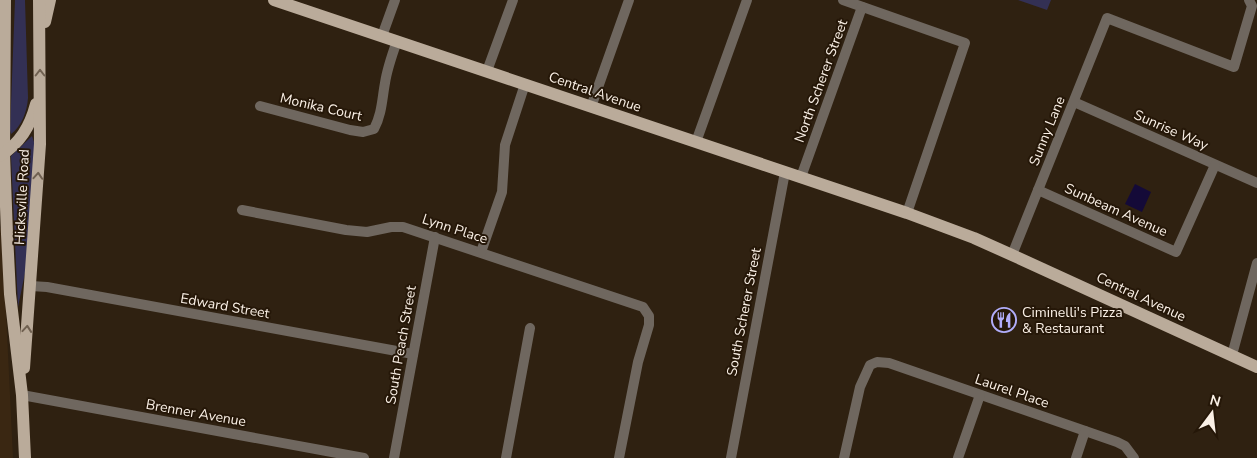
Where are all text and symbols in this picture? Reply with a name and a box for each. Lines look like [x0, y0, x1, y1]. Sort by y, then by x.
street label: North Scherer Street [790, 17, 852, 145]
street label: Central Avenue [546, 67, 644, 117]
one-way arrow [35, 69, 45, 77]
street label: Monika Court [278, 88, 364, 126]
street label: Sunny Lane [1024, 93, 1070, 169]
street label: Sunrise Way [1131, 105, 1212, 155]
street label: Hicksville Road [10, 148, 34, 246]
one-way arrow [32, 172, 43, 180]
street label: Sunbeam Avenue [1062, 179, 1170, 241]
street label: Lynn Place [420, 209, 490, 249]
street label: South Scherer Street [722, 246, 766, 378]
street label: Central Avenue [1093, 268, 1189, 326]
street label: South Peach Street [381, 284, 421, 406]
street label: Edward Street [179, 289, 271, 323]
place label: Ciminelli's Pizza & Restaurant [1022, 303, 1123, 338]
restaurant icon: Ciminelli's Pizza & Restaurant [991, 307, 1017, 333]
one-way arrow [22, 325, 33, 333]
street label: Laurel Place [972, 369, 1052, 413]
north arrow [1187, 388, 1237, 438]
text: N [1208, 390, 1223, 411]
street label: Brenner Avenue [144, 395, 248, 431]

